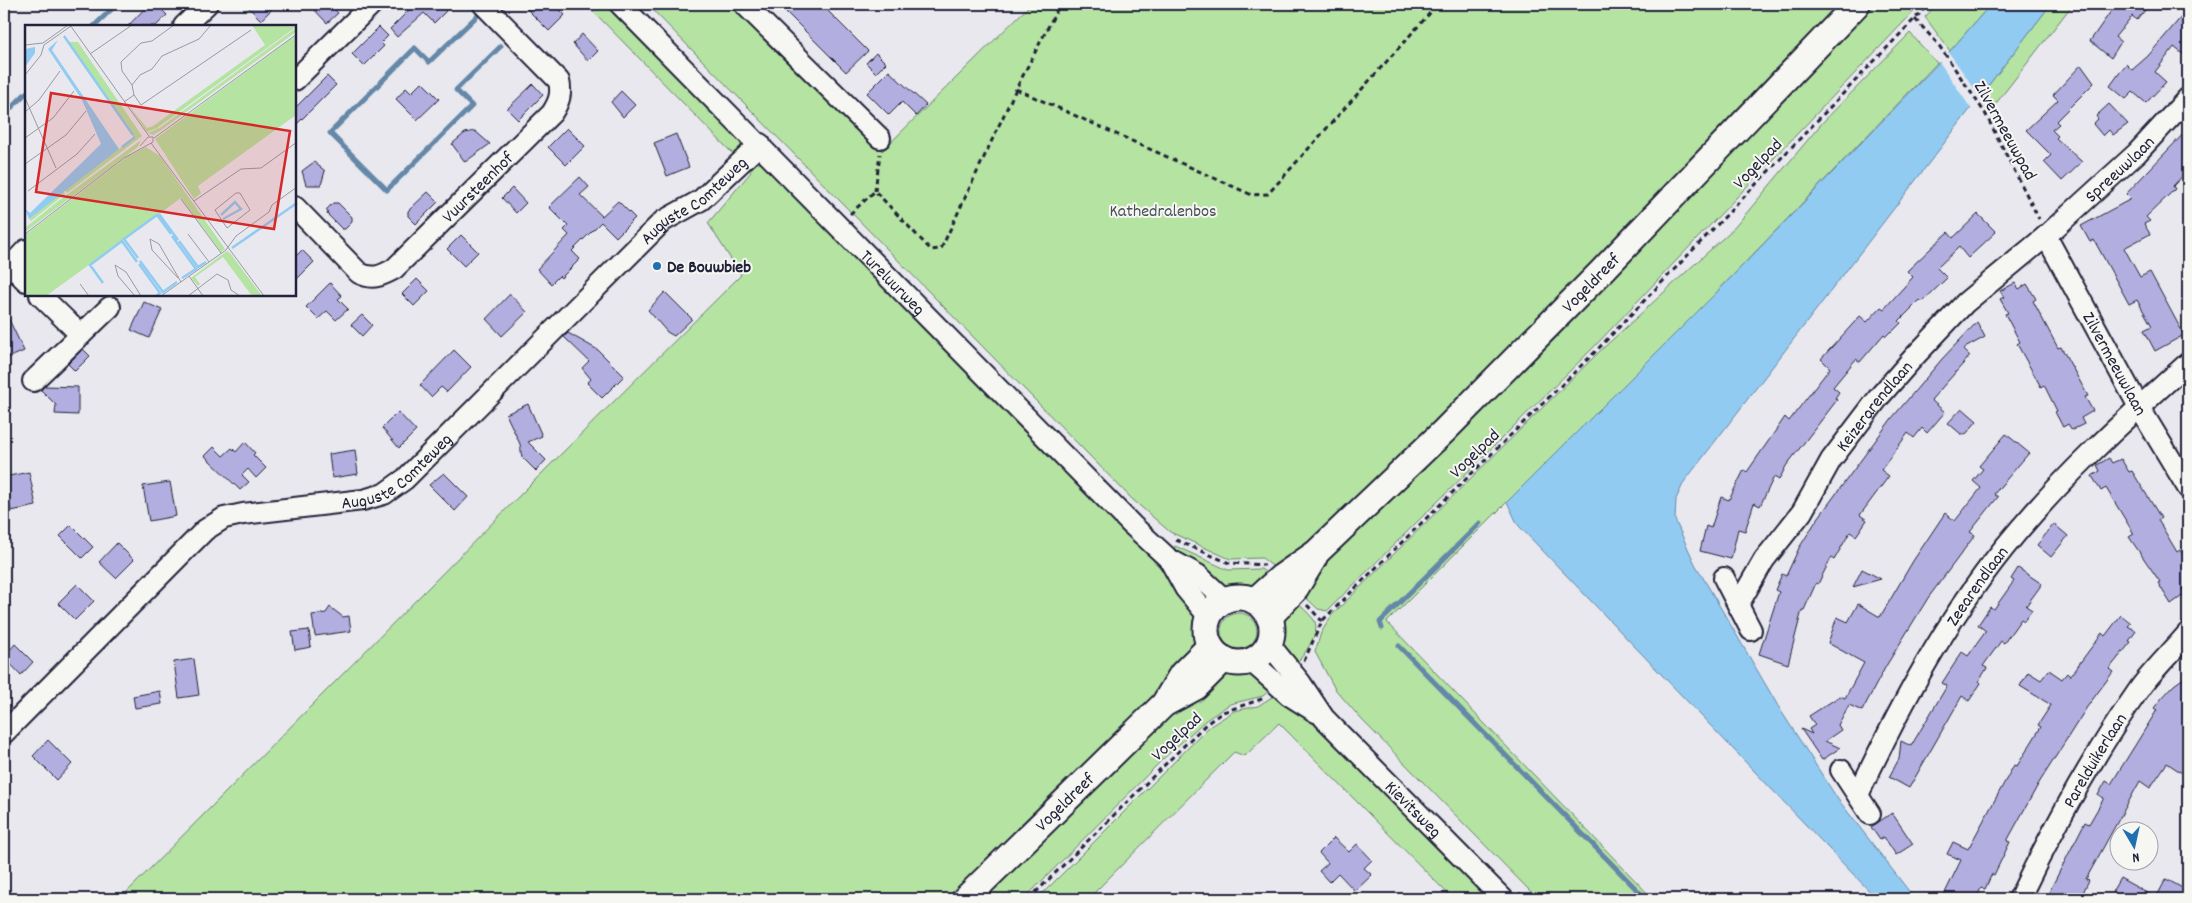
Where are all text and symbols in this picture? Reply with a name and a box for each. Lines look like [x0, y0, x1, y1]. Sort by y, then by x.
inset map [25, 25, 296, 296]
street label: Zilvermeeuwpad [1966, 77, 2041, 186]
street label: Spreeuwlaan [2080, 131, 2162, 210]
street label: Vogelpad [1728, 134, 1789, 196]
street label: Vuursteenhof [437, 147, 521, 230]
street label: Auguste Comteweg [636, 152, 754, 252]
park label: Kathedralenbos [1109, 200, 1217, 225]
street label: Tureluurweg [853, 245, 930, 323]
street label: Vogeldreef [1557, 249, 1628, 319]
place label: De Bouwbieb [667, 256, 751, 281]
marker: De Bouwbieb [651, 260, 663, 272]
street label: Zilvermeeuwlaan [2075, 308, 2152, 421]
street label: Keizerarendlaan [1832, 356, 1920, 458]
street label: Vogelpad [1445, 424, 1507, 485]
street label: Auguste Comteweg [340, 428, 459, 517]
street label: Zeearendlaan [1942, 542, 2016, 632]
street label: Vogelpad [1147, 708, 1209, 768]
street label: Parelduikerlaan [2058, 709, 2135, 813]
street label: Vogeldreef [1031, 768, 1102, 838]
street label: Kievitsweg [1378, 776, 1446, 845]
north arrow [2110, 820, 2160, 870]
text: N [2131, 846, 2141, 867]

